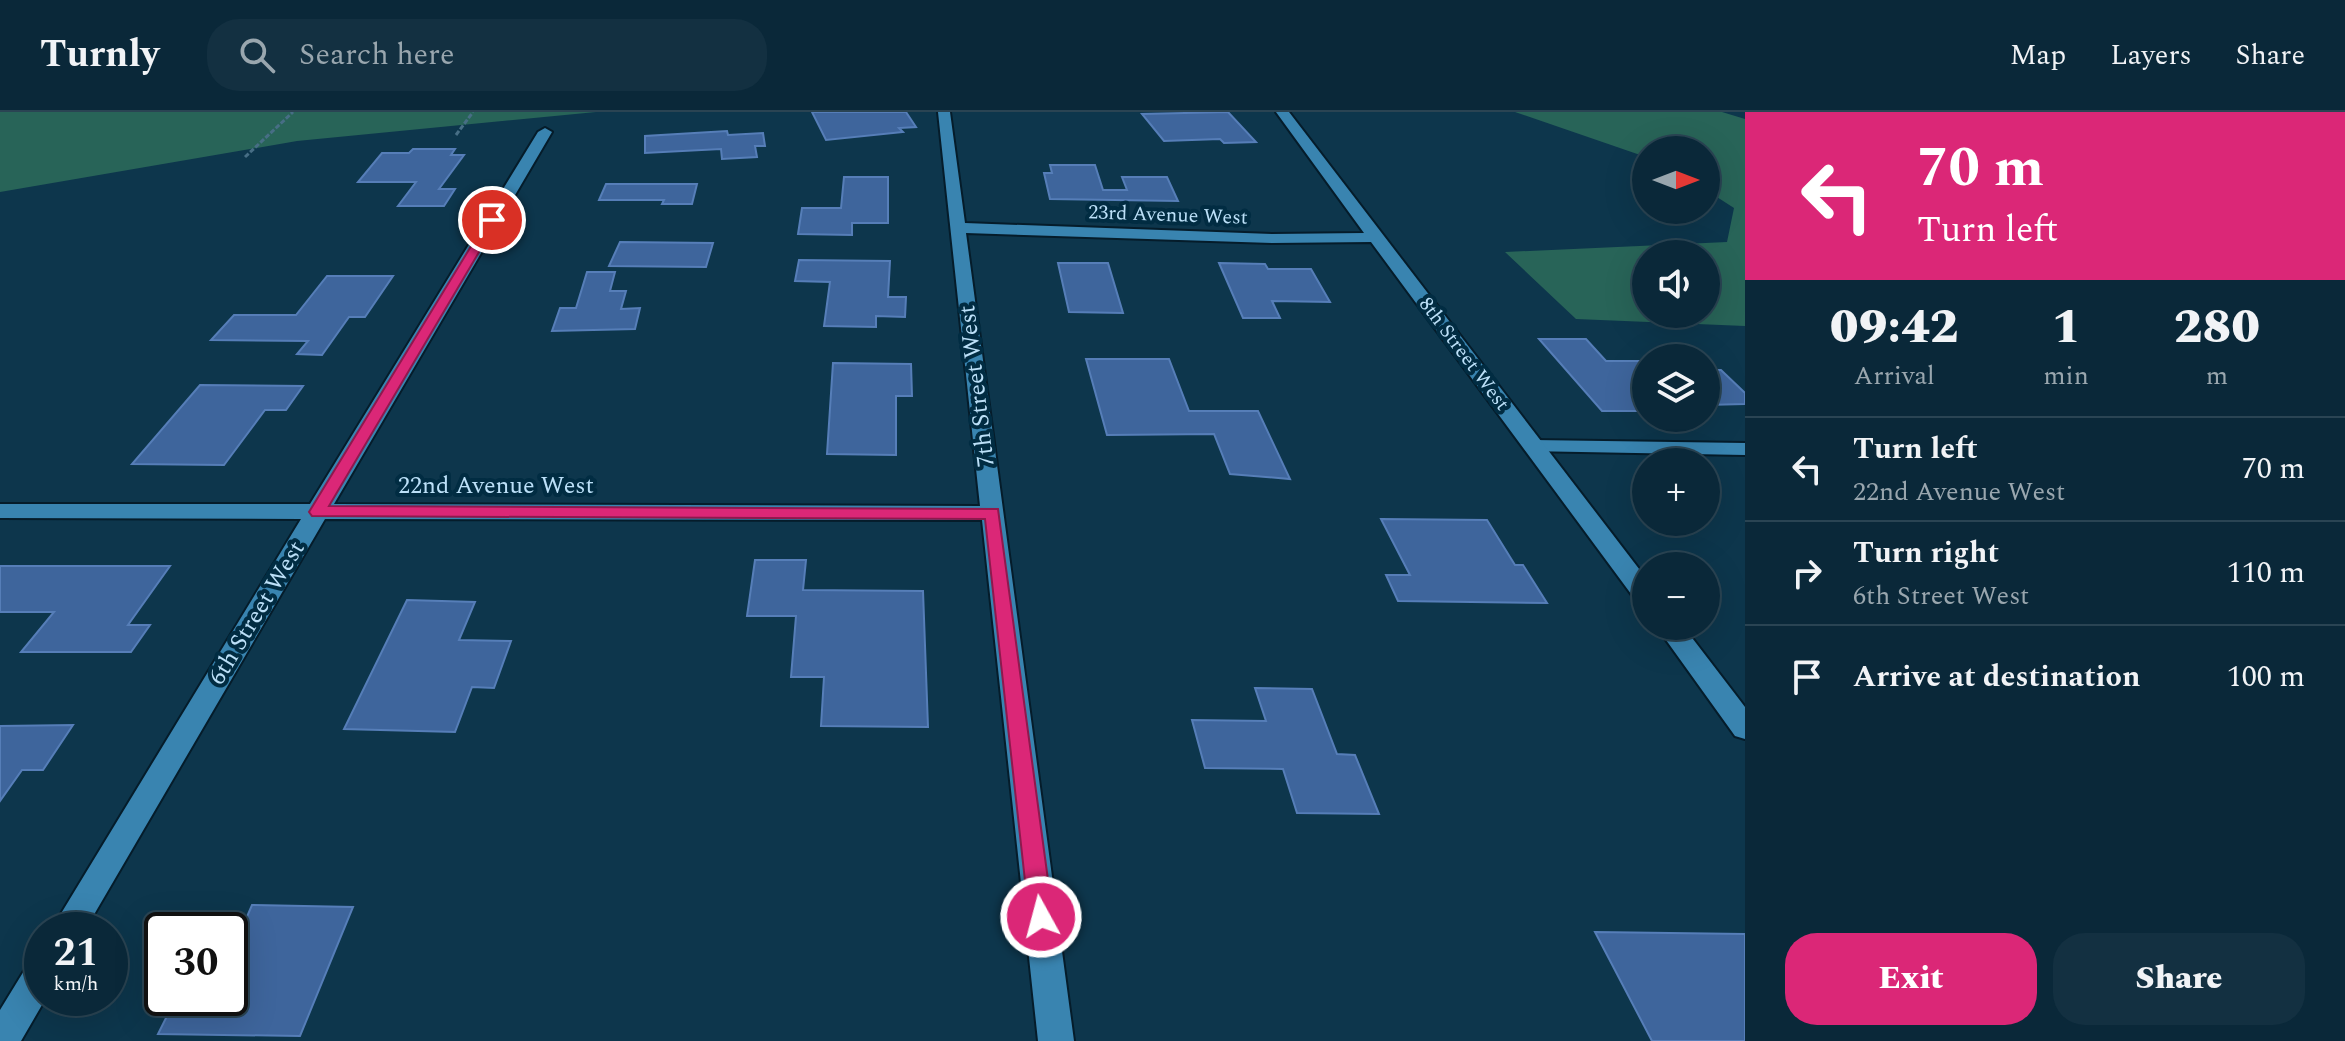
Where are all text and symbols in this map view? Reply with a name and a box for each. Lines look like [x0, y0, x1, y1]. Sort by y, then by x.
search box [207, 19, 767, 91]
text: Turnly [40, 26, 159, 84]
text: Search here [299, 32, 455, 78]
icon: search [235, 33, 279, 77]
text: Map [2010, 34, 2066, 77]
text: Layers [2110, 34, 2192, 77]
text: Share [2236, 34, 2305, 77]
text: 70 m [1917, 126, 2044, 211]
north arrow [1632, 136, 1720, 224]
map controls [1632, 136, 1720, 640]
icon: left [1785, 144, 1889, 248]
pin [458, 186, 526, 254]
street label: 23rd Avenue West [1088, 197, 1248, 233]
icon: arrive [470, 198, 514, 242]
text: Turn left [1917, 203, 2058, 258]
button: sound [1632, 240, 1720, 328]
street label: 8th Street West [1411, 291, 1517, 417]
text: 09:42 [1830, 291, 1959, 364]
text: 1 [2052, 291, 2081, 364]
text: 280 [2174, 291, 2260, 364]
street label: 7th Street West [949, 303, 1005, 469]
button: layers [1632, 344, 1720, 432]
text: Arrival [1854, 356, 1935, 396]
text: min [2043, 356, 2089, 396]
text: m [2206, 356, 2228, 396]
text: Turn left [1853, 426, 1978, 472]
text: 70 m [2242, 446, 2305, 492]
icon: left [1785, 447, 1829, 491]
button: + [1632, 448, 1720, 536]
street label: 22nd Avenue West [398, 468, 594, 504]
text: 22nd Avenue West [1853, 472, 2065, 512]
text: Turn right [1853, 530, 1999, 576]
street label: 6th Street West [200, 534, 314, 692]
text: 110 m [2227, 550, 2305, 596]
icon: right [1785, 551, 1829, 595]
button: − [1632, 552, 1720, 640]
text: 6th Street West [1853, 576, 2029, 616]
text: Arrive at destination [1853, 654, 2140, 700]
text: 100 m [2227, 654, 2305, 700]
icon: arrive [1785, 655, 1829, 699]
position arrow [999, 875, 1083, 959]
speed limit sign: 30 [144, 912, 248, 1016]
text: 21 [54, 923, 98, 984]
button: Exit [1785, 933, 2037, 1025]
button: Share [2053, 933, 2305, 1025]
text: km/h [54, 969, 99, 999]

